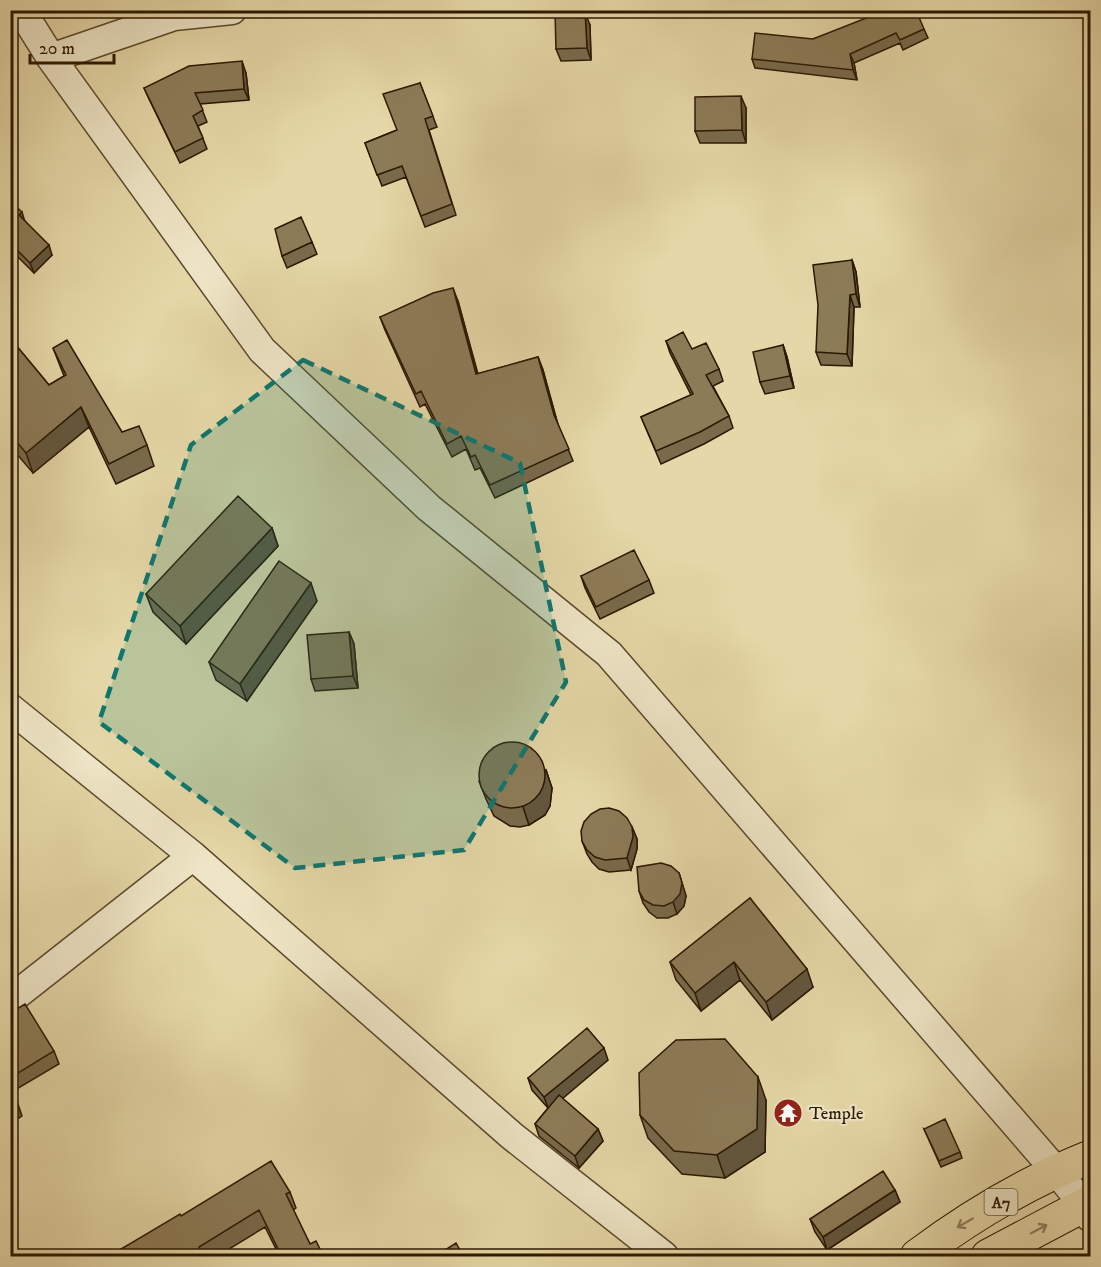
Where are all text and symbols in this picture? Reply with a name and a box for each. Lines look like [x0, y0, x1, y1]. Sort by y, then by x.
scale bar [30, 27, 114, 65]
text: 20 m [39, 38, 75, 60]
temple icon: Temple [772, 1097, 804, 1129]
place label: Temple [809, 1103, 864, 1125]
road number: A7 [984, 1189, 1018, 1215]
one-way arrow [957, 1217, 974, 1229]
one-way arrow [1030, 1223, 1047, 1235]

